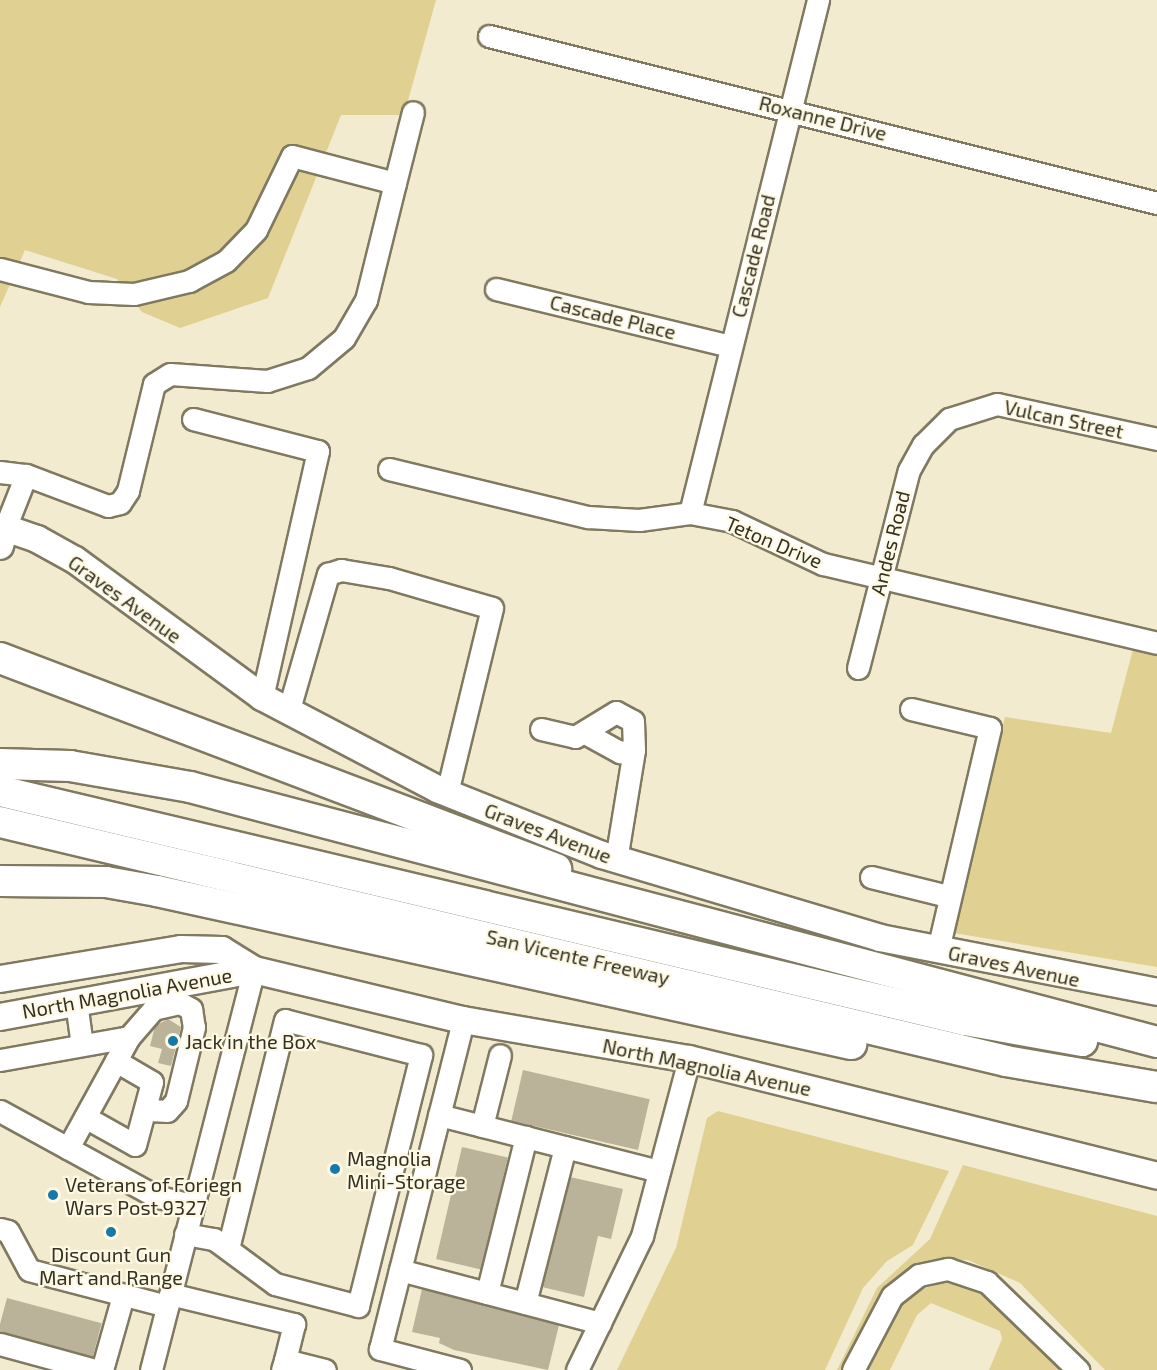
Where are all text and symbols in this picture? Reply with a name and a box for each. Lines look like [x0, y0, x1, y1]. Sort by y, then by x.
street label: Roxanne Drive [757, 91, 889, 145]
street label: Cascade Road [726, 192, 780, 320]
street label: Cascade Place [547, 290, 679, 344]
street label: Vulcan Street [1002, 395, 1126, 443]
street label: Andes Road [865, 488, 915, 598]
street label: Teton Drive [722, 511, 826, 573]
street label: Graves Avenue [64, 550, 186, 648]
street label: Graves Avenue [481, 798, 615, 868]
street label: San Vicente Freeway [484, 924, 672, 990]
street label: Graves Avenue [946, 940, 1082, 992]
street label: North Magnolia Avenue [20, 963, 234, 1023]
place label: Jack in the Box [185, 1029, 317, 1053]
street label: North Magnolia Avenue [600, 1033, 814, 1101]
marker: Jack in the Box [166, 1034, 180, 1048]
place label: Magnolia Mini-Storage [347, 1146, 466, 1193]
marker: Magnolia Mini-Storage [328, 1162, 342, 1176]
place label: Veterans of Foriegn Wars Post 9327 [65, 1172, 242, 1219]
marker: Veterans of Foriegn Wars Post 9327 [46, 1188, 60, 1202]
marker: Discount Gun Mart and Range [104, 1225, 118, 1239]
place label: Discount Gun Mart and Range [39, 1242, 183, 1289]

